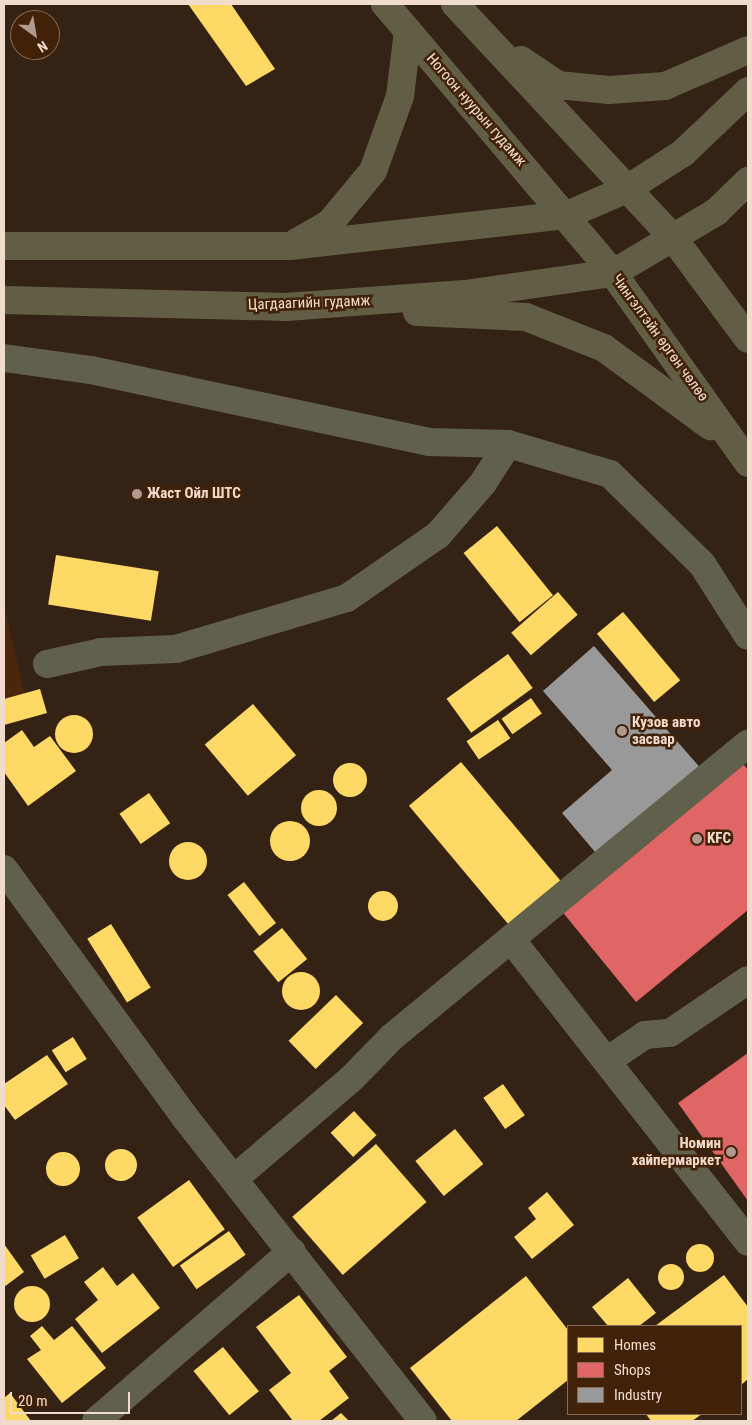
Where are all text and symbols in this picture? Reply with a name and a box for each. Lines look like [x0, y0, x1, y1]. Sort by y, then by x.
north arrow [10, 10, 60, 60]
text: N [35, 38, 50, 56]
street label: Ногоон нуурын гудамж [422, 50, 530, 170]
street label: Чингэлтэйн өргөн чөлөө [608, 271, 712, 405]
street label: Цагдаагийн гудамж [247, 292, 371, 314]
place label: Жаст Ойл ШТС [147, 485, 241, 503]
marker: Жаст Ойл ШТС [131, 488, 143, 500]
place label: Кузов авто засвар [632, 713, 701, 748]
marker: Кузов авто засвар [616, 725, 628, 737]
place label: KFC [707, 830, 731, 848]
marker: KFC [691, 833, 703, 845]
place label: Номин хайпермаркет [632, 1134, 721, 1169]
marker: Номин хайпермаркет [725, 1146, 737, 1158]
legend [567, 1325, 742, 1415]
text: Homes [614, 1336, 656, 1354]
text: Shops [614, 1361, 651, 1379]
scale bar [12, 1382, 132, 1414]
text: Industry [614, 1386, 662, 1404]
text: 20 m [18, 1392, 48, 1410]

